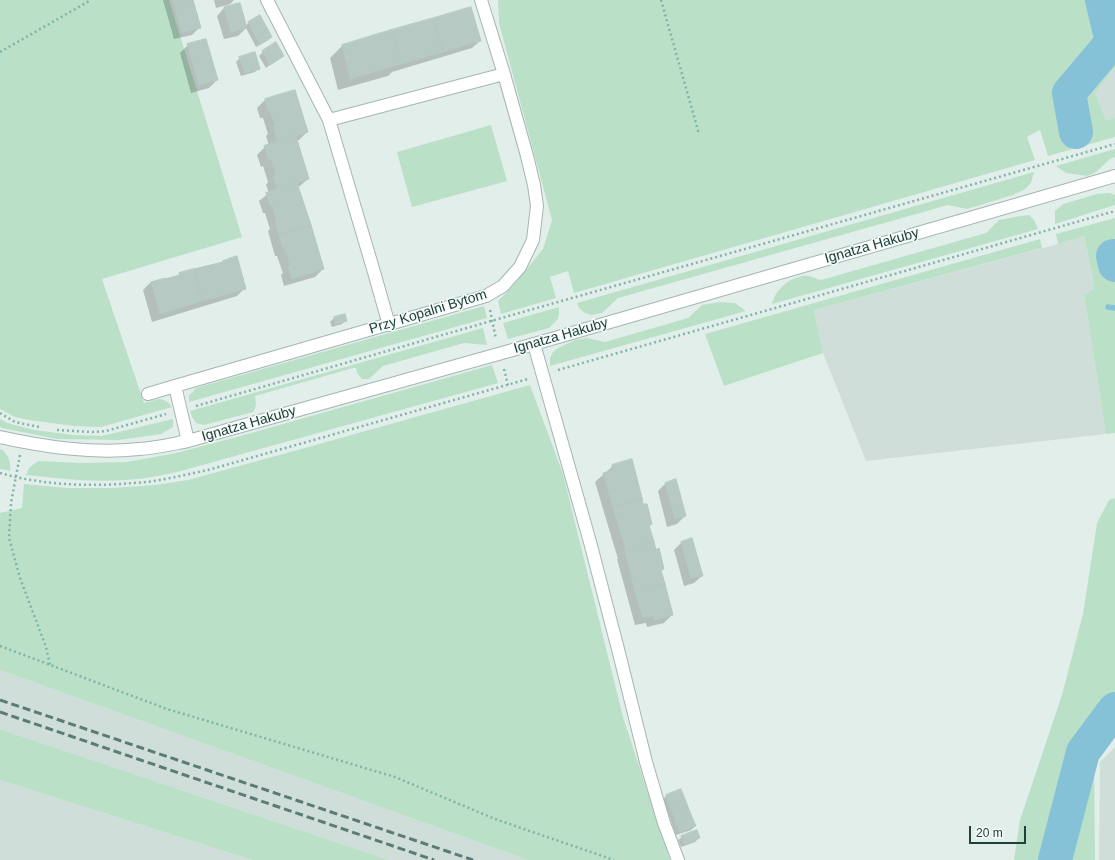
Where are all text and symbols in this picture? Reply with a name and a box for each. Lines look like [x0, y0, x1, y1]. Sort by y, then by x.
street label: Ignatza Hakuby [823, 225, 921, 267]
street label: Przy Kopalni Bytom [367, 286, 489, 338]
street label: Ignatza Hakuby [512, 315, 610, 357]
street label: Ignatza Hakuby [200, 403, 298, 445]
scale bar [971, 818, 1028, 844]
text: 20 m [976, 826, 1003, 840]

